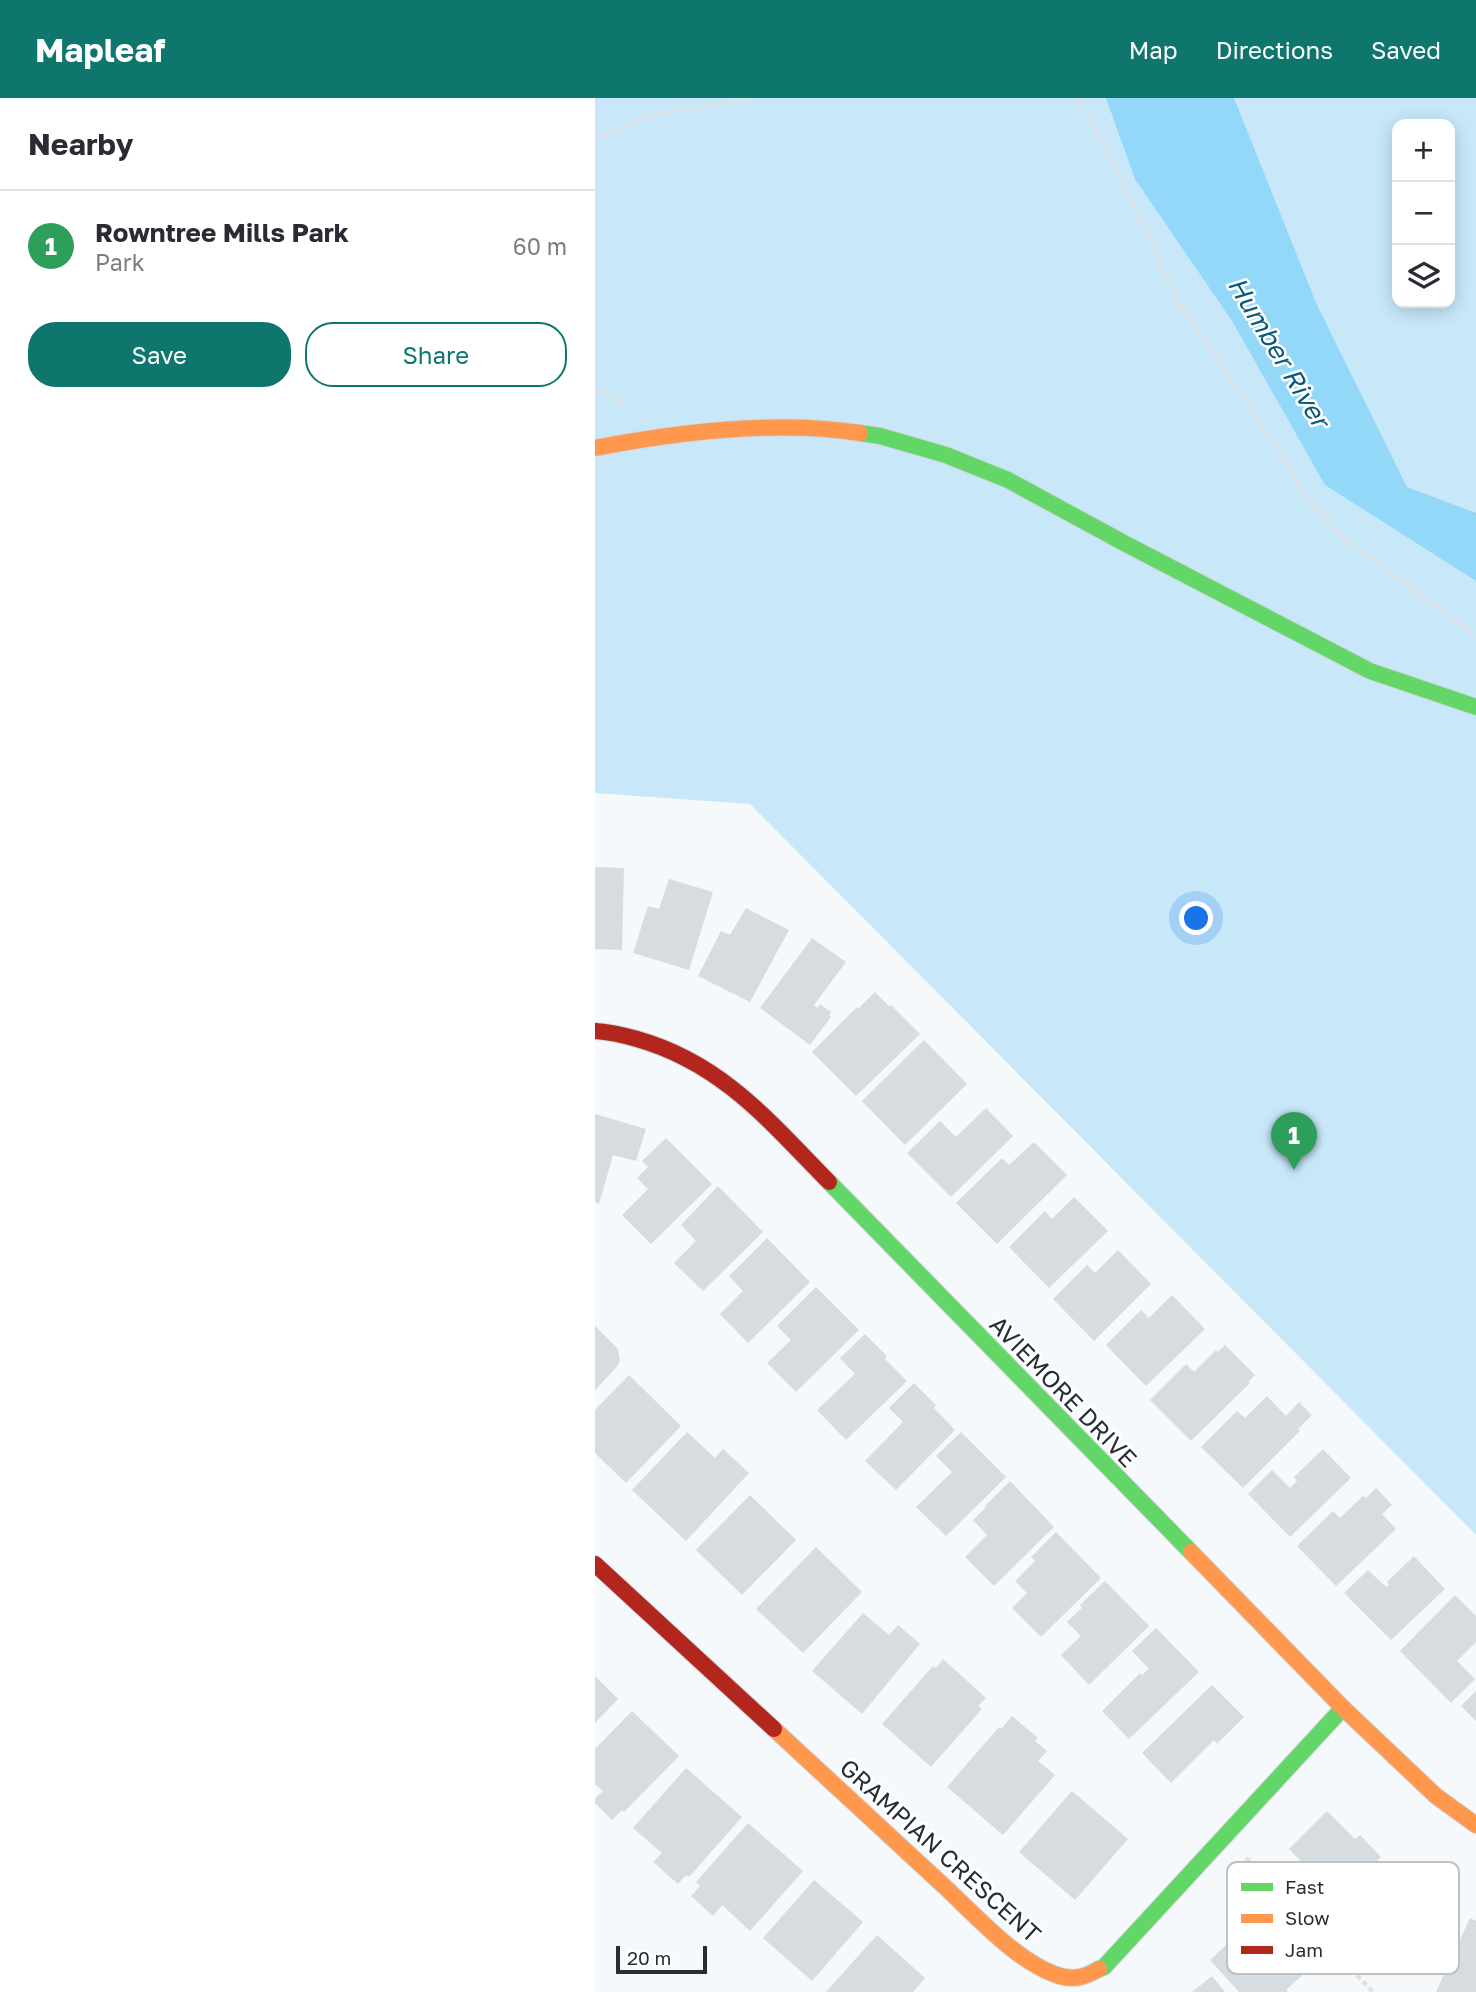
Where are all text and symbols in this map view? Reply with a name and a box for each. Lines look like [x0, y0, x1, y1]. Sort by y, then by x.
text: Mapleaf [35, 30, 165, 69]
text: Map [1129, 35, 1178, 64]
text: Directions [1216, 35, 1333, 64]
text: Saved [1371, 35, 1441, 64]
map controls [1392, 119, 1455, 308]
button: + [1392, 119, 1455, 182]
text: Nearby [28, 126, 133, 162]
button: − [1392, 182, 1455, 245]
text: Rowntree Mills Park [95, 217, 349, 248]
text: 1 [45, 232, 57, 260]
text: 60 m [513, 232, 567, 260]
button: layers [1392, 245, 1455, 308]
text: Park [95, 248, 145, 276]
water label: Humber River [1222, 271, 1338, 436]
button: Save [28, 322, 291, 387]
button: Share [305, 322, 567, 387]
your location [1179, 901, 1213, 935]
pin: 1 [1271, 1112, 1317, 1170]
street label: AVIEMORE DRIVE [984, 1309, 1144, 1473]
street label: GRAMPIAN CRESCENT [835, 1752, 1047, 1948]
legend [1227, 1862, 1459, 1974]
text: Fast [1285, 1875, 1324, 1898]
text: Slow [1285, 1906, 1330, 1929]
text: Jam [1285, 1938, 1323, 1961]
scale bar [616, 1943, 707, 1975]
text: 20 m [627, 1946, 671, 1969]

